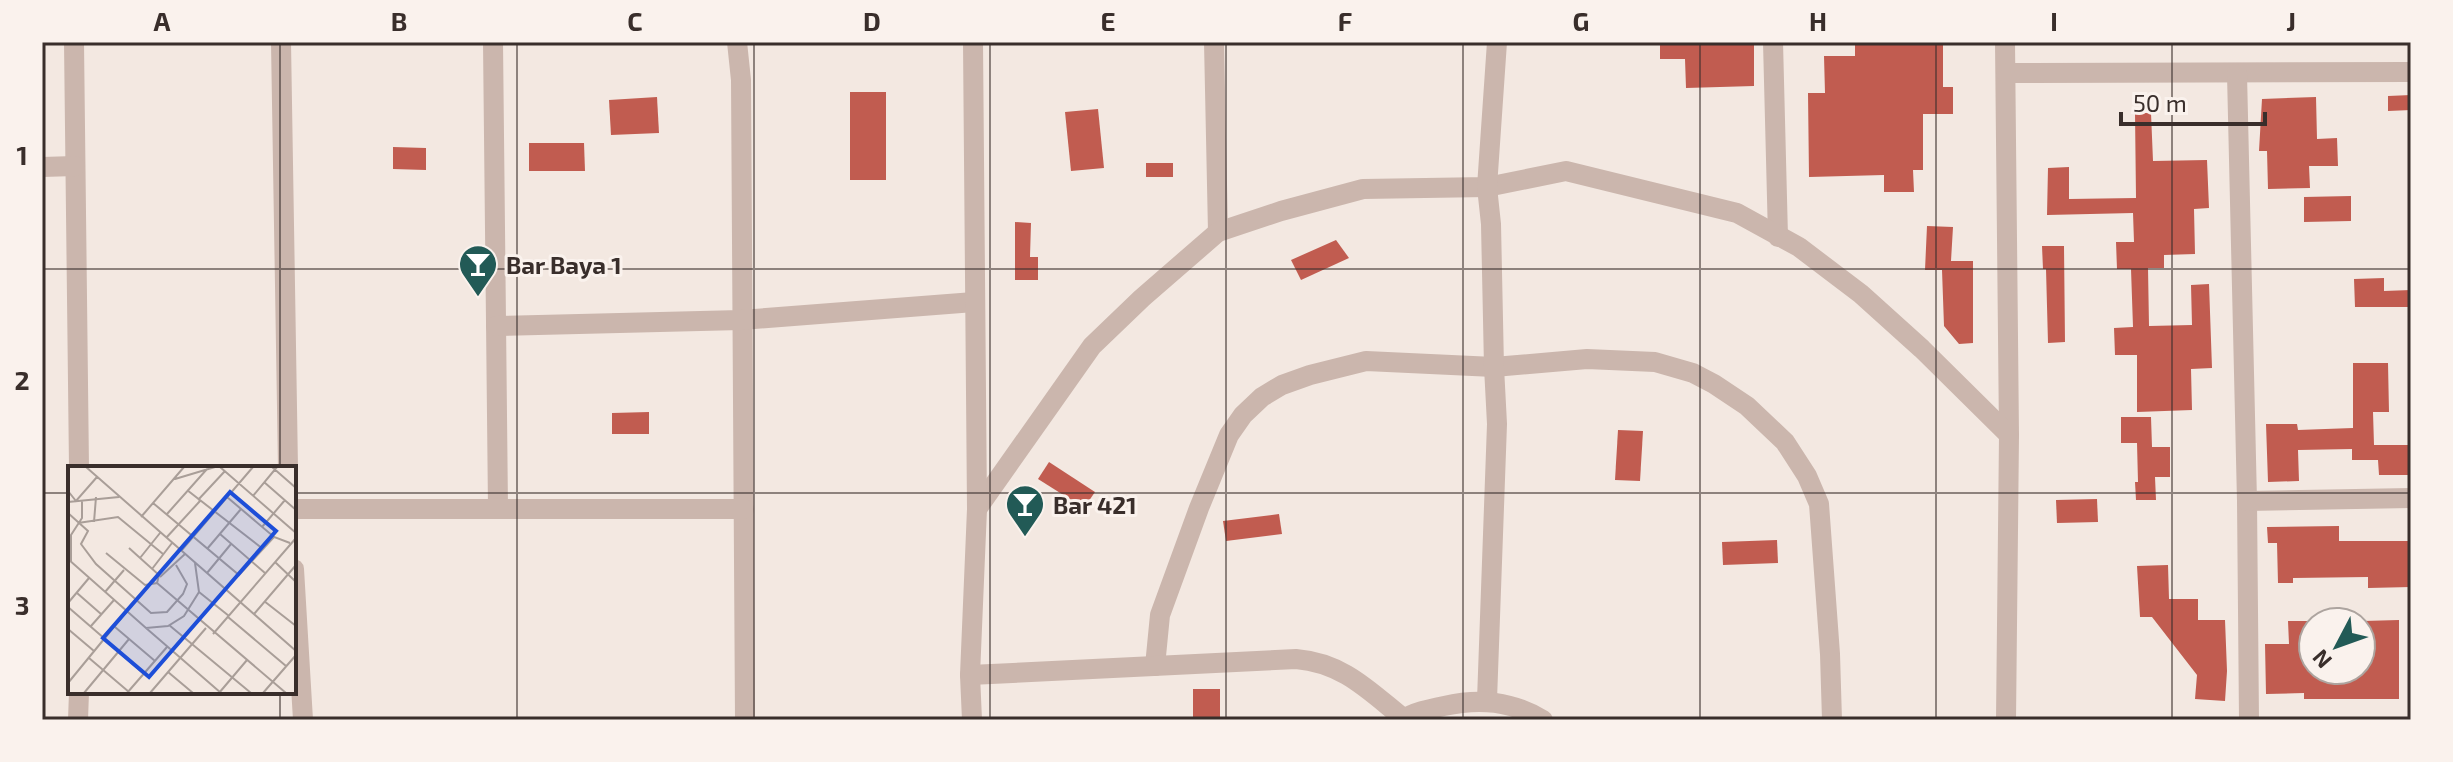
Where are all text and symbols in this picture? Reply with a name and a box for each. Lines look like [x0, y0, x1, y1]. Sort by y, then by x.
text: A [154, 5, 171, 36]
text: B [391, 5, 407, 36]
text: C [627, 5, 643, 36]
text: D [863, 5, 881, 36]
text: E [1100, 5, 1116, 36]
text: F [1338, 5, 1352, 36]
text: G [1573, 5, 1589, 36]
text: H [1809, 5, 1827, 36]
text: I [2050, 5, 2058, 36]
text: J [2286, 5, 2296, 36]
scale bar [2121, 76, 2265, 126]
text: 50 m [2133, 88, 2187, 117]
text: 1 [16, 139, 28, 170]
bar icon: Bar Baya 1 [457, 243, 499, 298]
place label: Bar Baya 1 [506, 250, 622, 279]
text: 2 [14, 364, 30, 395]
inset map [68, 466, 296, 694]
bar icon: Bar 421 [1004, 483, 1046, 538]
place label: Bar 421 [1053, 490, 1137, 519]
text: 3 [15, 589, 29, 620]
north arrow [2297, 606, 2377, 686]
text: N [2306, 645, 2336, 674]

